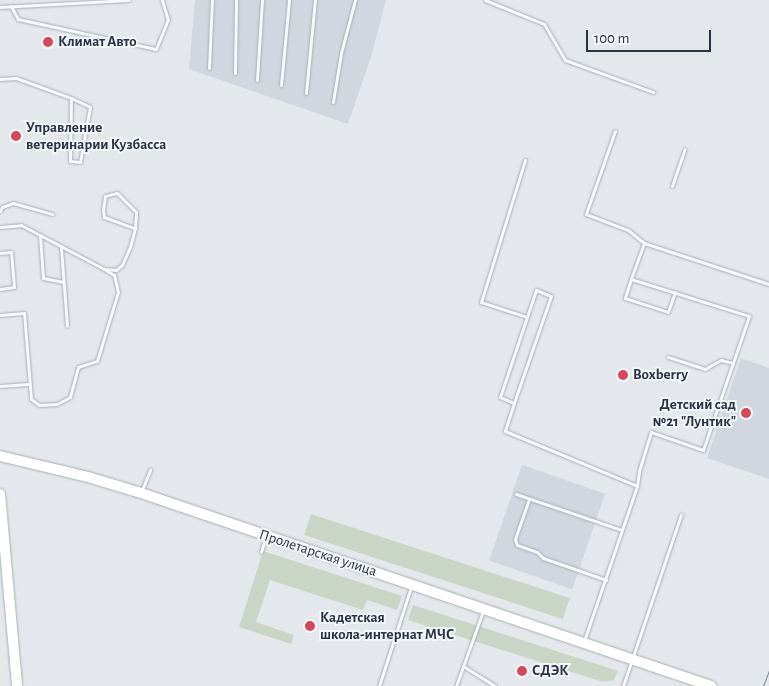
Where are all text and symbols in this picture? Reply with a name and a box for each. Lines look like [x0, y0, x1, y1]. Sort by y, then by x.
scale bar [589, 20, 714, 52]
text: 100 m [594, 31, 629, 46]
place label: Климат Авто [58, 33, 137, 51]
marker: Климат Авто [42, 36, 54, 48]
place label: Управление ветеринарии Кузбасса [26, 118, 166, 153]
marker: Управление ветеринарии Кузбасса [10, 130, 22, 142]
place label: Boxberry [633, 366, 688, 384]
marker: Boxberry [617, 369, 629, 381]
place label: Детский сад №21 "Лунтик" [653, 395, 736, 430]
marker: Детский сад №21 "Лунтик" [740, 407, 752, 419]
street label: Пролетарская улица [257, 525, 379, 581]
place label: Кадетская школа-интернат МЧС [320, 608, 454, 643]
marker: Кадетская школа-интернат МЧС [304, 620, 316, 632]
place label: СДЭК [532, 662, 568, 680]
marker: СДЭК [516, 665, 528, 677]

